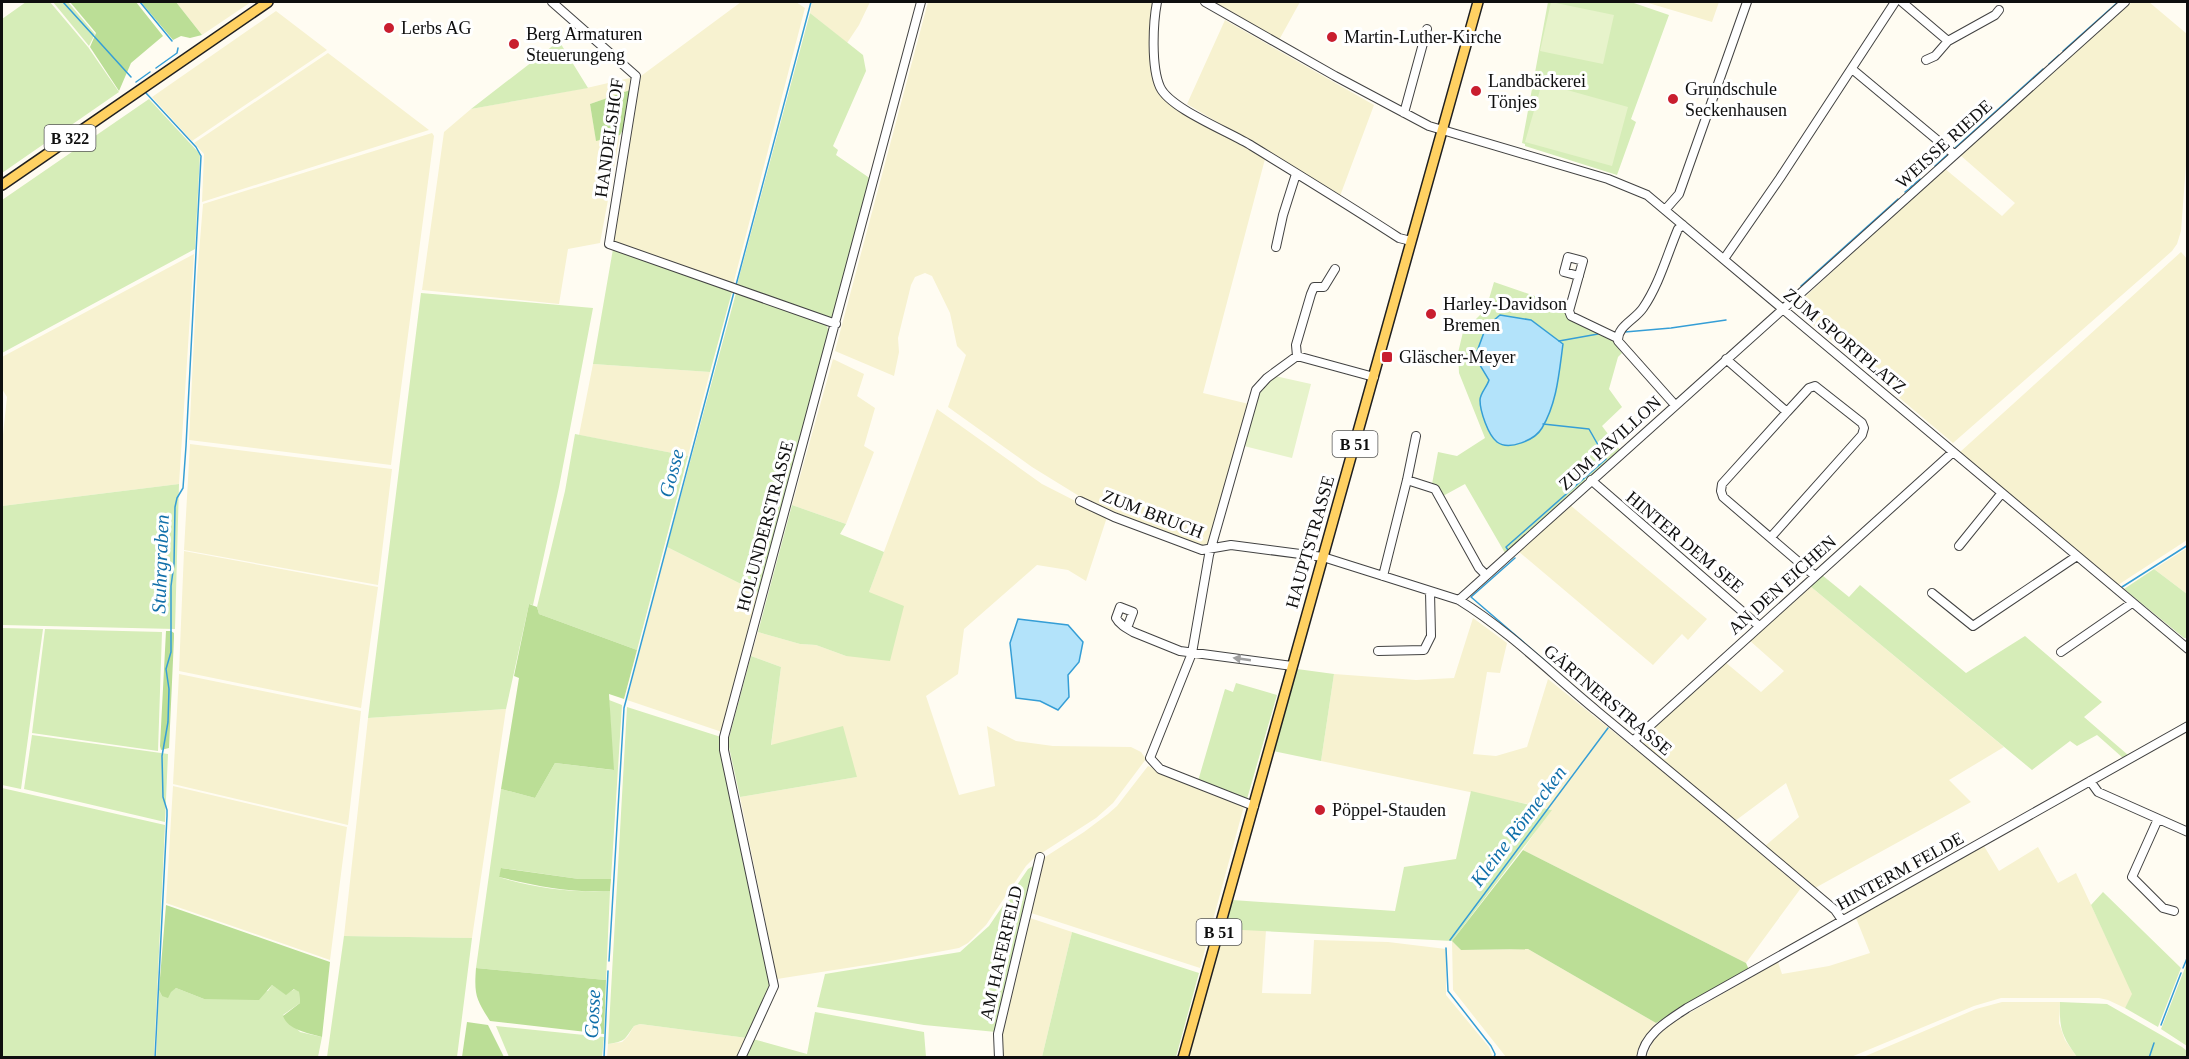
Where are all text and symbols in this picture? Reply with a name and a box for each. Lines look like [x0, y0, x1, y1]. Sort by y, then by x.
place label: Lerbs AG [401, 18, 472, 38]
marker: Lerbs AG [382, 21, 396, 35]
place label: Berg Armaturen Steuerungeng [526, 24, 642, 65]
place label: Martin-Luther-Kirche [1344, 27, 1502, 47]
marker: Martin-Luther-Kirche [1325, 30, 1339, 44]
marker: Berg Armaturen Steuerungeng [507, 37, 521, 51]
place label: Landbäckerei Tönjes [1488, 71, 1586, 112]
street label: HANDELSHOF [591, 77, 627, 199]
place label: Grundschule Seckenhausen [1685, 79, 1787, 120]
marker: Landbäckerei Tönjes [1469, 84, 1483, 98]
marker: Grundschule Seckenhausen [1666, 92, 1680, 106]
street label: WEISSE RIEDE [1892, 96, 1996, 192]
road number: B 322 [44, 125, 96, 151]
street label: ZUM SPORTPLATZ [1780, 284, 1910, 398]
place label: Harley-Davidson Bremen [1443, 294, 1567, 335]
marker: Harley-Davidson Bremen [1424, 307, 1438, 321]
place label: Gläscher-Meyer [1399, 347, 1516, 367]
marker: Gläscher-Meyer [1380, 350, 1394, 364]
street label: ZUM PAVILLON [1555, 392, 1665, 494]
road number: B 51 [1332, 431, 1378, 457]
street label: HOLUNDERSTRASSE [733, 438, 797, 614]
water label: Gosse [654, 446, 688, 499]
street label: HAUPTSTRASSE [1282, 473, 1338, 611]
street label: ZUM BRUCH [1100, 486, 1206, 542]
street label: HINTER DEM SEE [1622, 487, 1748, 597]
water label: Stuhrgraben [147, 514, 174, 614]
street label: AN DEN EICHEN [1724, 531, 1840, 639]
street label: GÄRTNERSTRASSE [1540, 641, 1676, 759]
one-way arrow [1233, 655, 1252, 664]
water label: Kleine Rönnecken [1465, 762, 1570, 891]
place label: Pöppel-Stauden [1332, 800, 1446, 820]
marker: Pöppel-Stauden [1313, 803, 1327, 817]
street label: HINTERM FELDE [1833, 828, 1967, 914]
street label: AM HAFERFELD [976, 884, 1026, 1022]
road number: B 51 [1196, 919, 1242, 945]
water label: Gosse [580, 989, 604, 1039]

